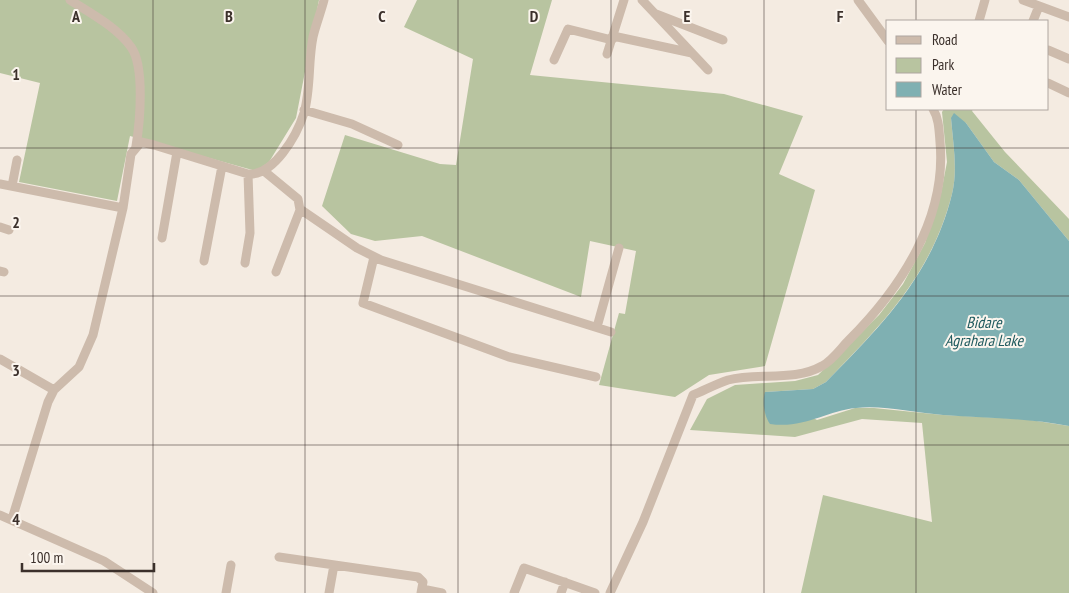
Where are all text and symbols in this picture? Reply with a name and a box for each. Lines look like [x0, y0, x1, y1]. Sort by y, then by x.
text: A [71, 6, 81, 26]
text: B [225, 6, 233, 26]
text: C [378, 6, 386, 26]
text: D [530, 6, 539, 26]
text: E [684, 6, 691, 26]
text: F [837, 6, 844, 26]
legend [886, 20, 1049, 110]
text: Road [932, 30, 958, 49]
text: Park [932, 55, 954, 74]
text: 1 [12, 64, 20, 84]
text: Water [932, 80, 963, 99]
text: 2 [12, 212, 20, 232]
water label: Bidare Agrahara Lake [945, 312, 1024, 350]
text: 3 [12, 360, 20, 380]
text: 4 [12, 509, 20, 529]
scale bar [22, 540, 155, 572]
text: 100 m [30, 548, 63, 567]

